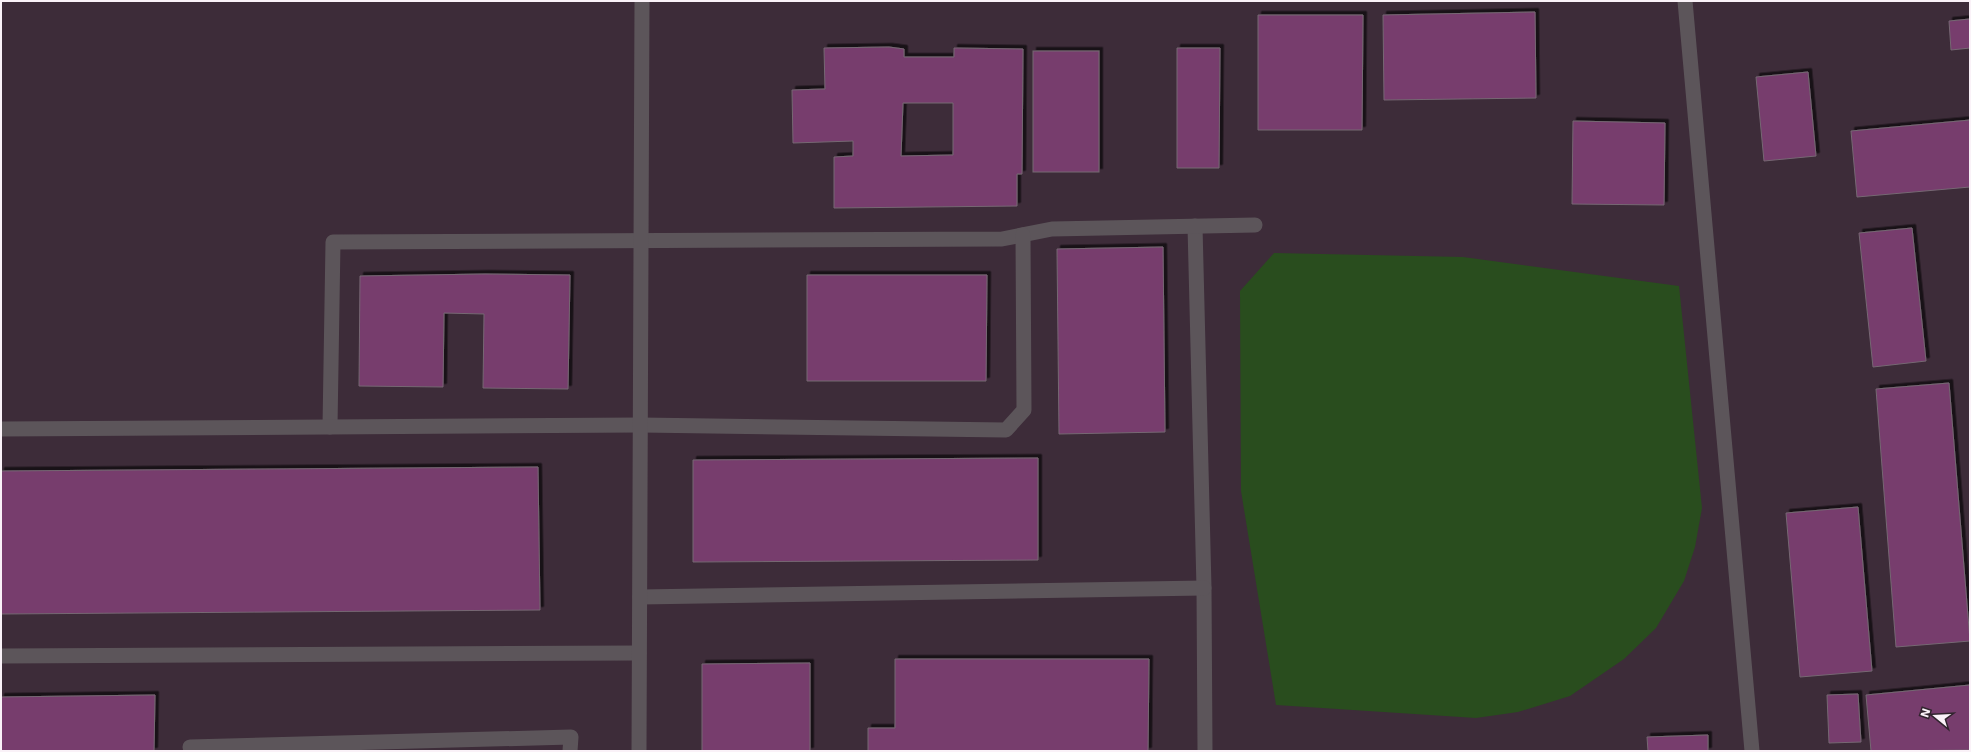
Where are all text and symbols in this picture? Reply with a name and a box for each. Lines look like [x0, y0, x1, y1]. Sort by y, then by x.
north arrow [1915, 696, 1955, 736]
text: N [1918, 707, 1934, 719]

